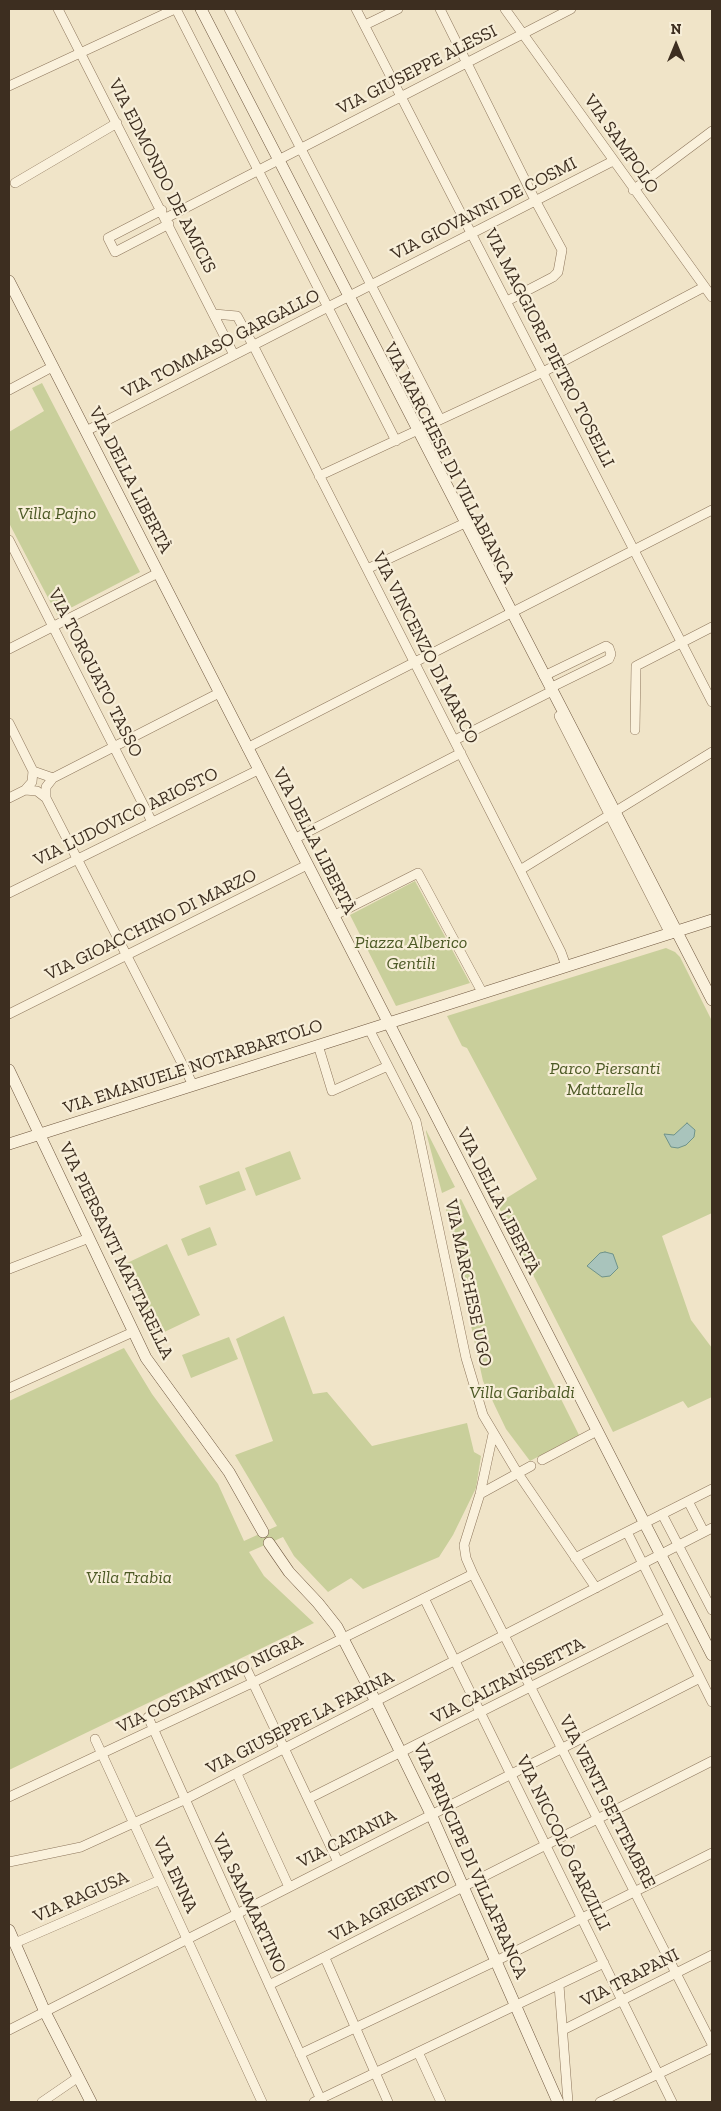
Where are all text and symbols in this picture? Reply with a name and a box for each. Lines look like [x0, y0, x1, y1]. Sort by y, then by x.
street label: VIA GIUSEPPE ALESSI [333, 20, 501, 120]
north arrow [651, 20, 701, 70]
text: N [671, 21, 681, 38]
street label: VIA EDMONDO DE AMICIS [104, 75, 220, 277]
street label: VIA SAMPOLO [579, 90, 663, 198]
street label: VIA GIOVANNI DE COSMI [388, 153, 580, 265]
street label: VIA MAGGIORE PIETRO TOSELLI [479, 225, 619, 471]
street label: VIA TOMMASO GARGALLO [119, 285, 323, 403]
street label: VIA MARCHESE DI VILLABIANCA [379, 339, 519, 587]
street label: VIA DELLA LIBERTÀ [84, 403, 176, 557]
park label: Villa Pajno [18, 503, 96, 525]
street label: VIA VINCENZO DI MARCO [367, 548, 483, 748]
street label: VIA TORQUATO TASSO [43, 585, 147, 761]
street label: VIA LUDOVICO ARIOSTO [30, 763, 222, 871]
street label: VIA DELLA LIBERTÀ [268, 764, 360, 918]
street label: VIA GIOACCHINO DI MARZO [42, 864, 260, 986]
park label: Piazza Alberico Gentili [355, 932, 467, 974]
street label: VIA EMANUELE NOTARBARTOLO [60, 1015, 326, 1119]
park label: Parco Piersanti Mattarella [549, 1058, 661, 1100]
street label: VIA DELLA LIBERTÀ [452, 1124, 544, 1278]
street label: VIA PIERSANTI MATTARELLA [54, 1139, 178, 1363]
street label: VIA MARCHESE UGO [440, 1198, 496, 1368]
park label: Villa Garibaldi [469, 1382, 575, 1404]
park label: Villa Trabia [86, 1567, 172, 1589]
street label: VIA COSTANTINO NIGRA [114, 1630, 306, 1738]
street label: VIA CALTANISSETTA [428, 1633, 588, 1729]
street label: VIA GIUSEPPE LA FARINA [203, 1666, 397, 1780]
street label: VIA VENTI SETTEMBRE [554, 1712, 660, 1892]
street label: VIA PRINCIPE DI VILLAFRANCA [408, 1740, 532, 1982]
street label: VIA NICCOLÒ GARZILLI [511, 1752, 615, 1934]
street label: VIA CATANIA [294, 1805, 400, 1873]
street label: VIA SAMMARTINO [207, 1830, 291, 1976]
street label: VIA ENNA [148, 1833, 202, 1917]
street label: VIA AGRIGENTO [326, 1865, 454, 1947]
street label: VIA RAGUSA [30, 1866, 132, 1928]
street label: VIA TRAPANI [577, 1944, 683, 2012]

